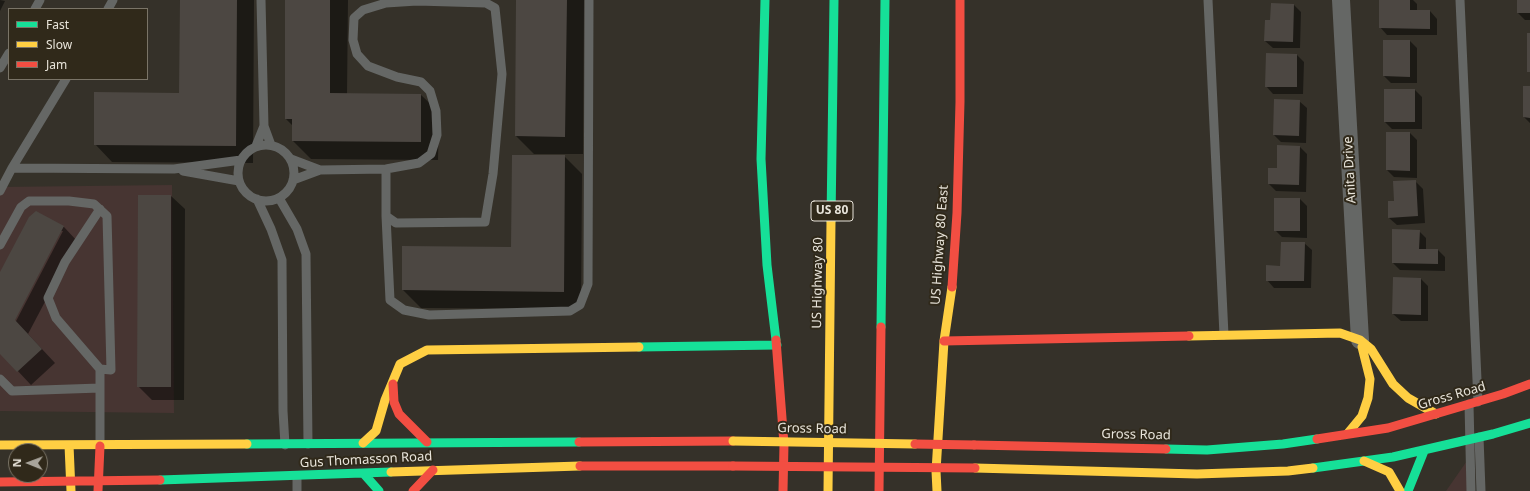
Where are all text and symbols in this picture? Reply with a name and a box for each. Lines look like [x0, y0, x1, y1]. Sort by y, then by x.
legend [8, 8, 148, 80]
text: Fast [46, 16, 69, 33]
text: Slow [46, 36, 72, 53]
text: Jam [46, 56, 67, 73]
street label: Anita Drive [1340, 136, 1360, 204]
street label: US Highway 80 East [928, 184, 952, 306]
road number: US 80 [811, 201, 853, 221]
street label: US Highway 80 [809, 237, 827, 329]
street label: Gross Road [1416, 379, 1488, 413]
street label: Gross Road [777, 421, 847, 437]
street label: Gross Road [1101, 427, 1171, 443]
north arrow [8, 443, 48, 483]
street label: Gus Thomasson Road [299, 449, 433, 471]
text: N [9, 458, 24, 467]

